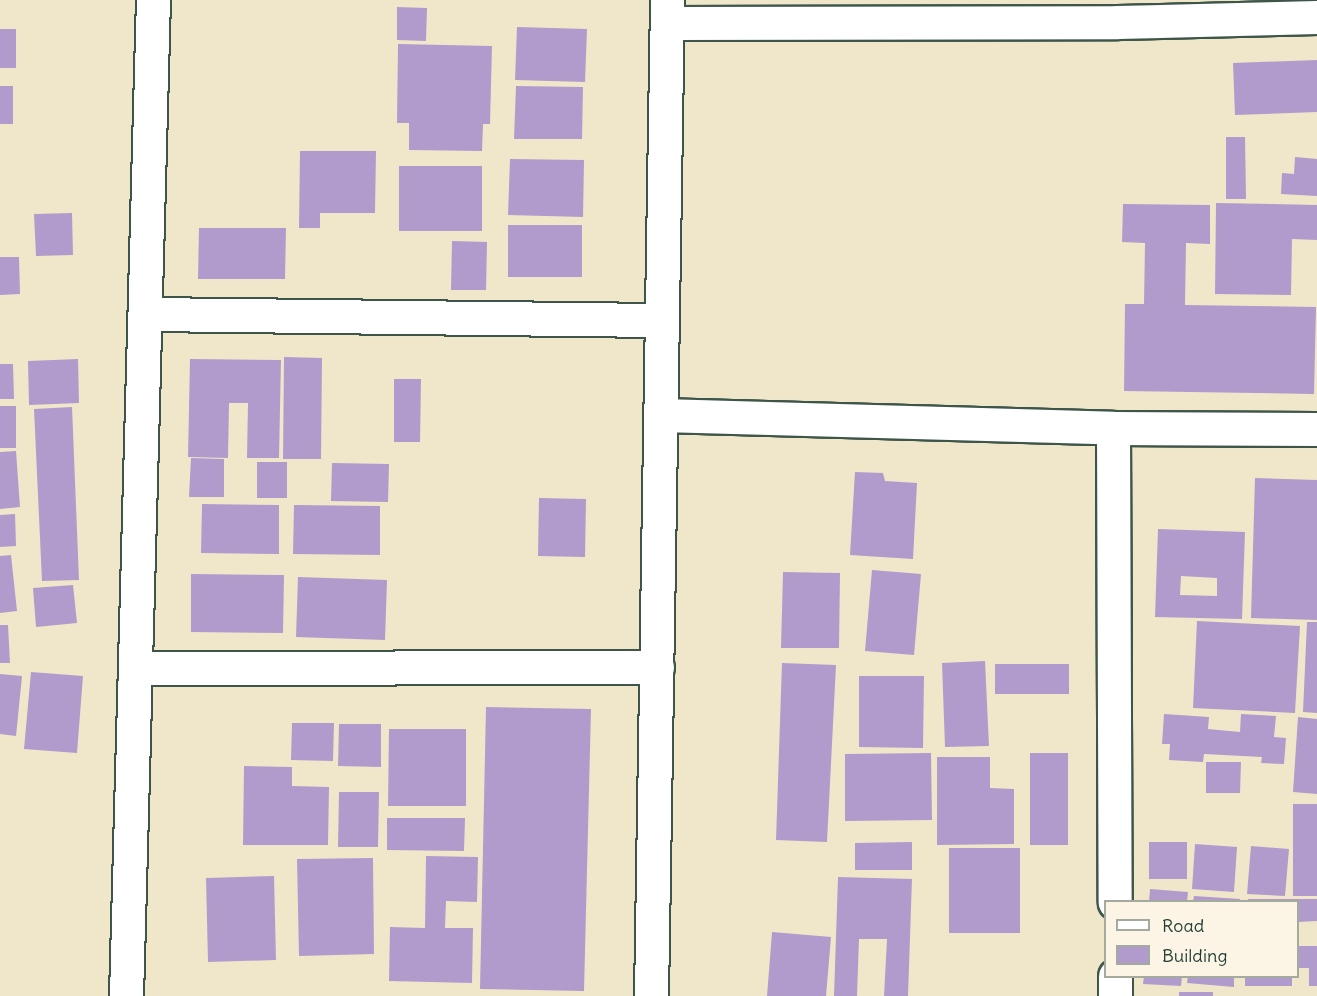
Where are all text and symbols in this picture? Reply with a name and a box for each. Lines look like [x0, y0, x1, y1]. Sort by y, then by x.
legend [1104, 900, 1299, 978]
text: Road [1162, 914, 1204, 937]
text: Building [1162, 944, 1227, 967]

